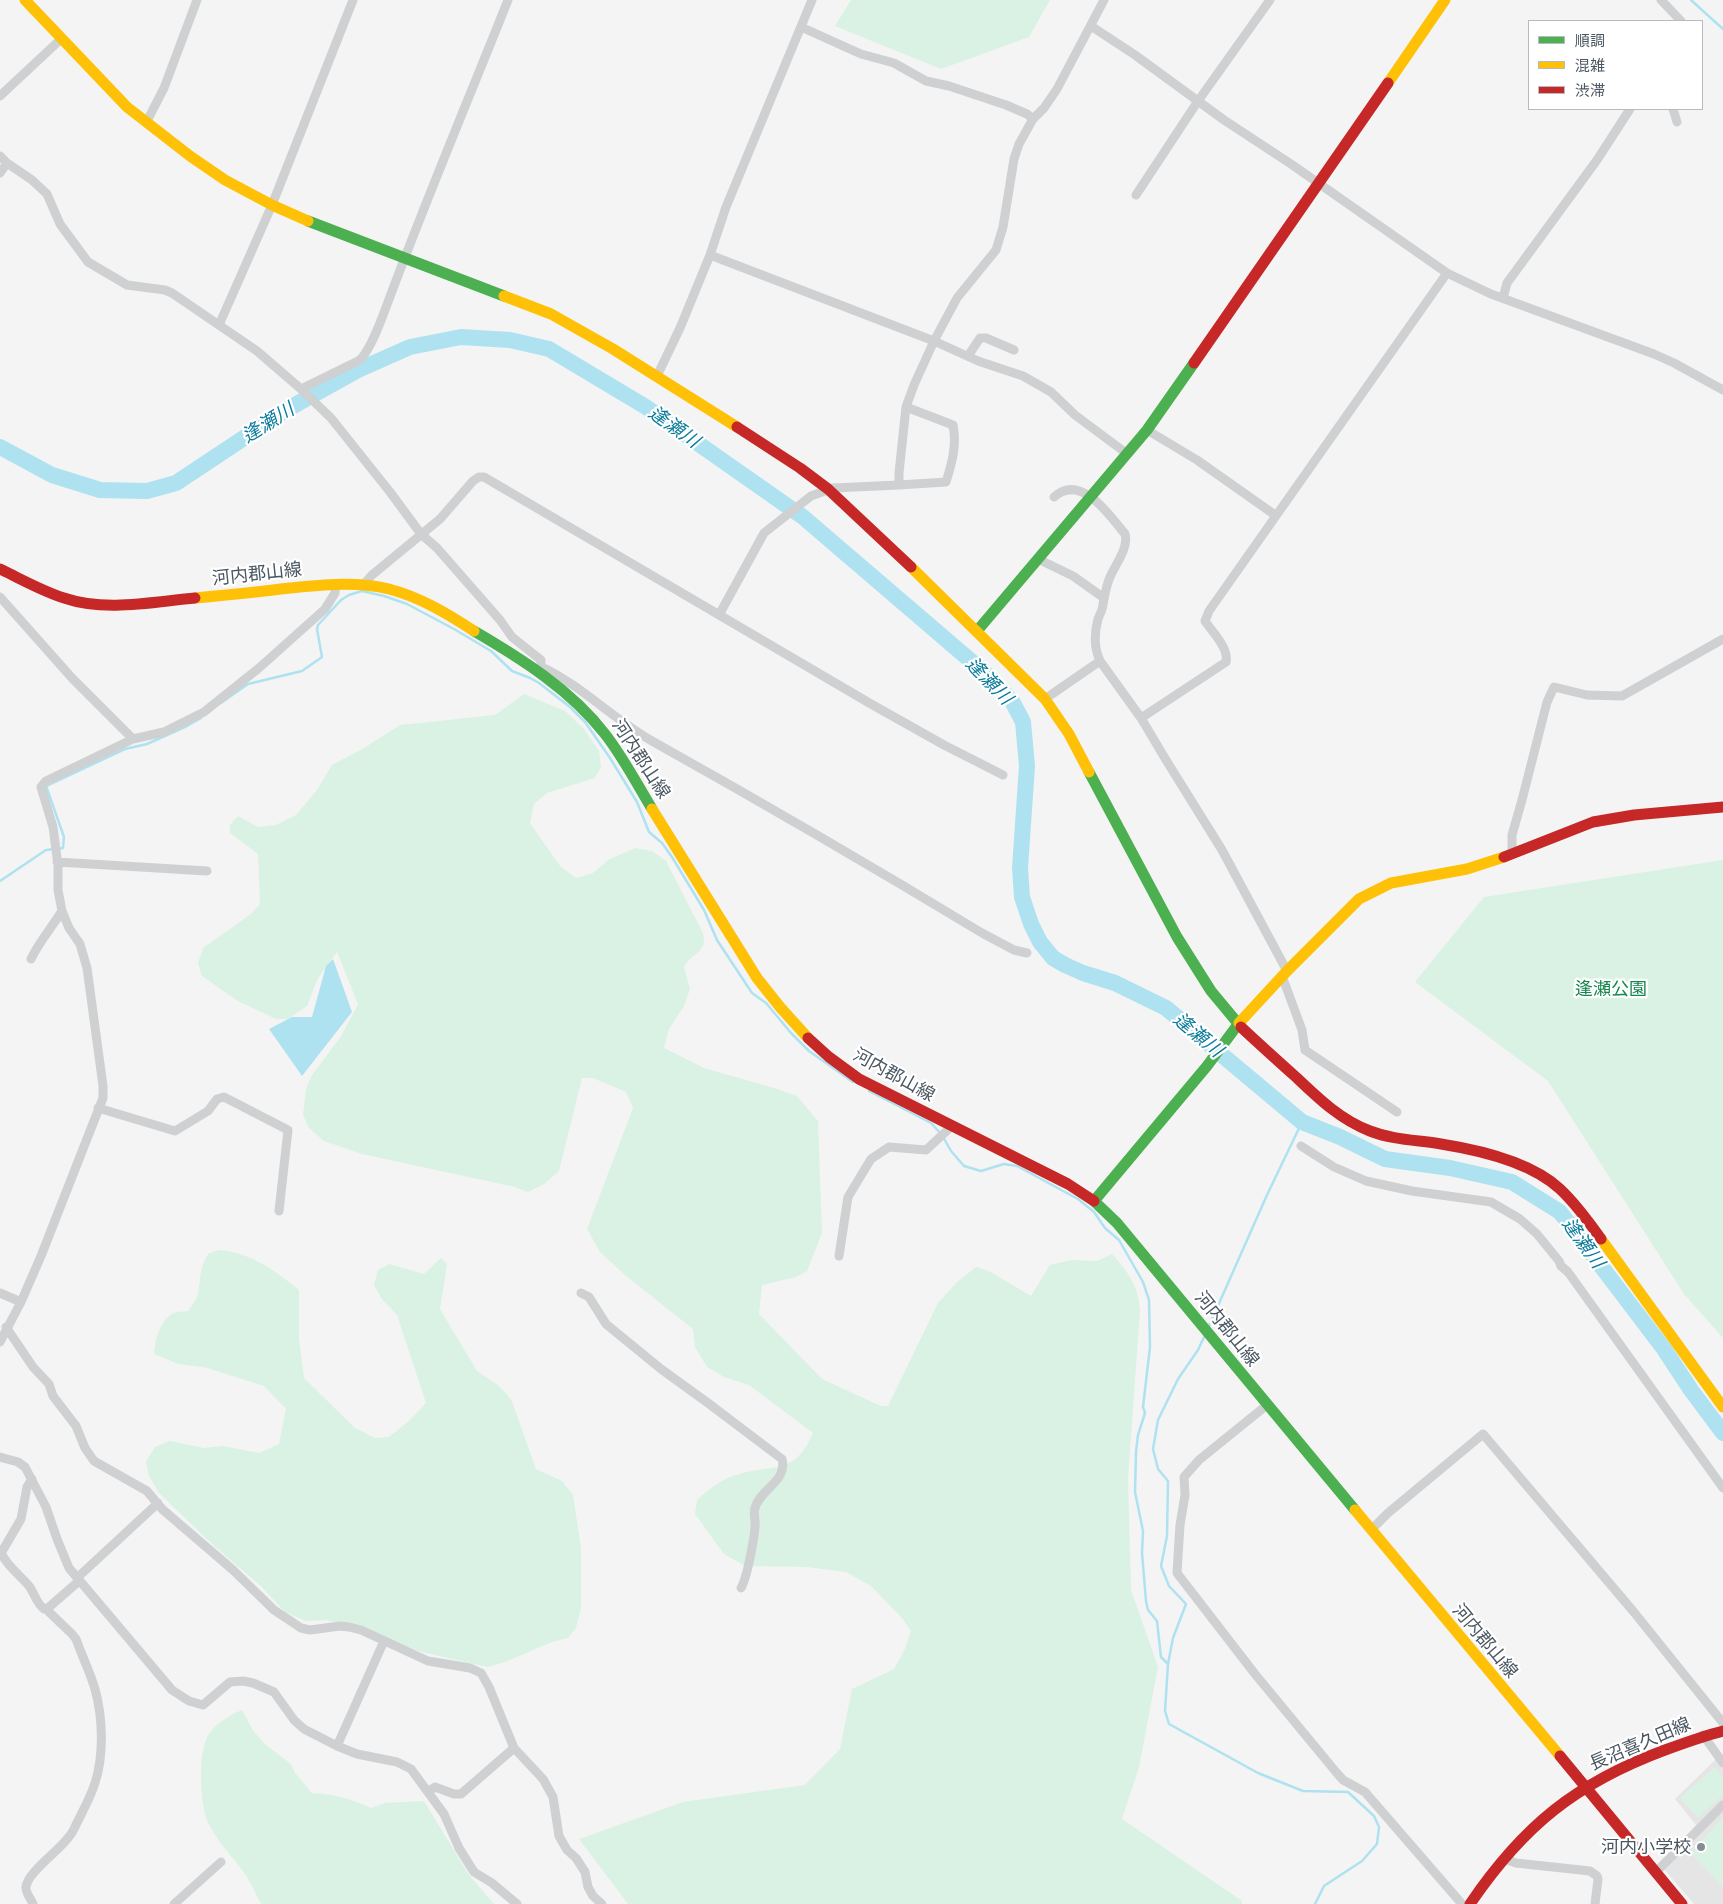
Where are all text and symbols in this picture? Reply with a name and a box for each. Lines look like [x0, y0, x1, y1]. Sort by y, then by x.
legend [1528, 20, 1703, 110]
text: 順調 [1575, 31, 1605, 49]
text: 混雑 [1575, 56, 1605, 74]
text: 渋滞 [1575, 81, 1605, 99]
water label: 逢瀬川 [238, 398, 298, 448]
water label: 逢瀬川 [644, 401, 704, 453]
street label: 河内郡山線 [211, 559, 303, 589]
water label: 逢瀬川 [961, 653, 1017, 709]
street label: 河内郡山線 [607, 715, 675, 803]
park label: 逢瀬公園 [1575, 978, 1647, 1000]
water label: 逢瀬川 [1169, 1008, 1227, 1062]
street label: 河内郡山線 [849, 1044, 939, 1106]
water label: 逢瀬川 [1557, 1213, 1609, 1273]
street label: 河内郡山線 [1190, 1287, 1264, 1371]
street label: 河内郡山線 [1448, 1600, 1522, 1682]
street label: 長沼喜久田線 [1586, 1713, 1694, 1775]
place label: 河内小学校 [1601, 1836, 1691, 1858]
marker: 河内小学校 [1695, 1841, 1707, 1853]

